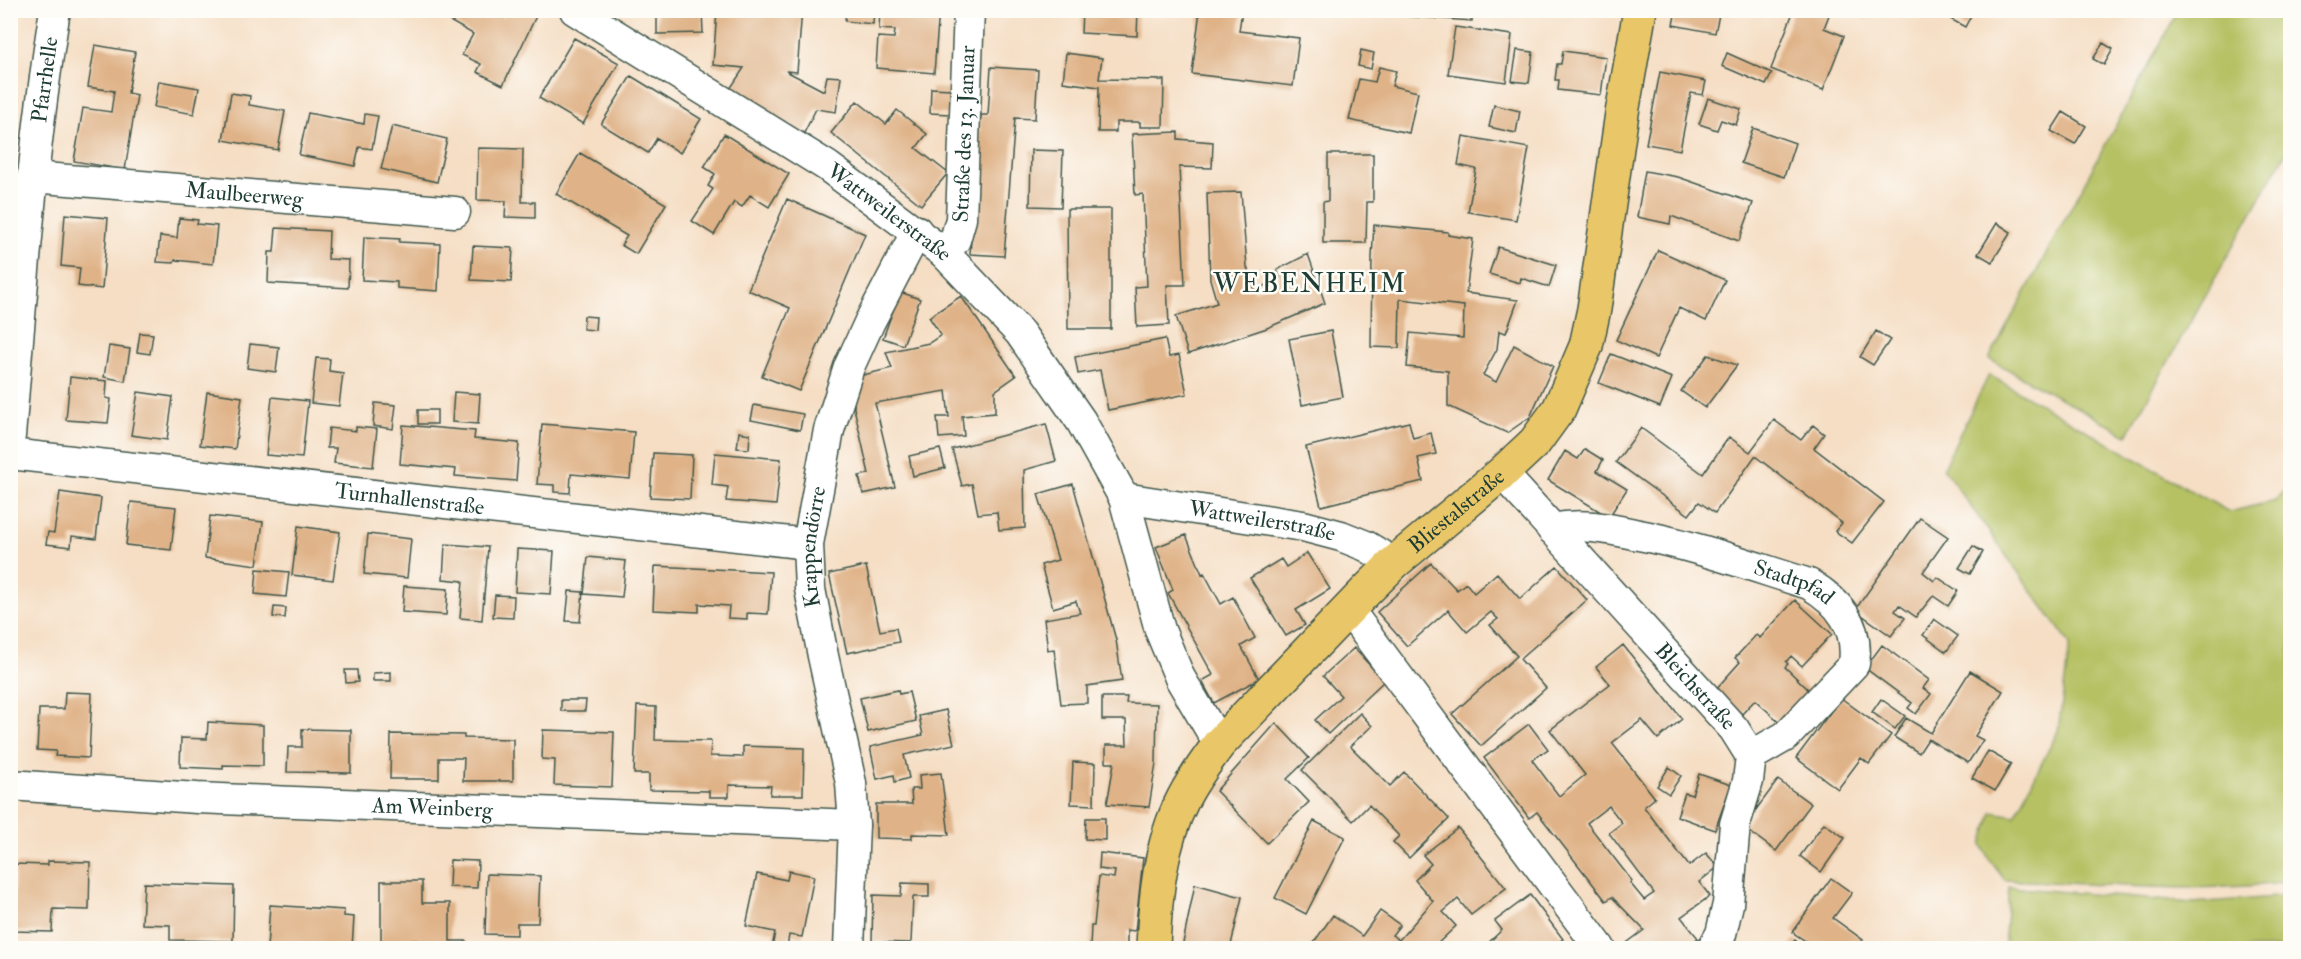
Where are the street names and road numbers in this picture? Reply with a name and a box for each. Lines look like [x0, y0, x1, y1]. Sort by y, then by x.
street label: Pfarrhelle [25, 35, 65, 124]
street label: Straße des 13. Januar [947, 44, 982, 223]
street label: Wattweilerstraße [821, 156, 958, 267]
street label: Maulbeerweg [184, 176, 305, 213]
street label: Bliestalstraße [1402, 463, 1510, 559]
street label: Turnhallenstraße [333, 477, 486, 521]
street label: Krappendörre [794, 484, 832, 610]
street label: Wattweilerstraße [1186, 494, 1338, 548]
street label: Stadtpfad [1750, 553, 1840, 611]
street label: Bleichstraße [1649, 637, 1742, 736]
street label: Am Weinberg [370, 791, 495, 824]

